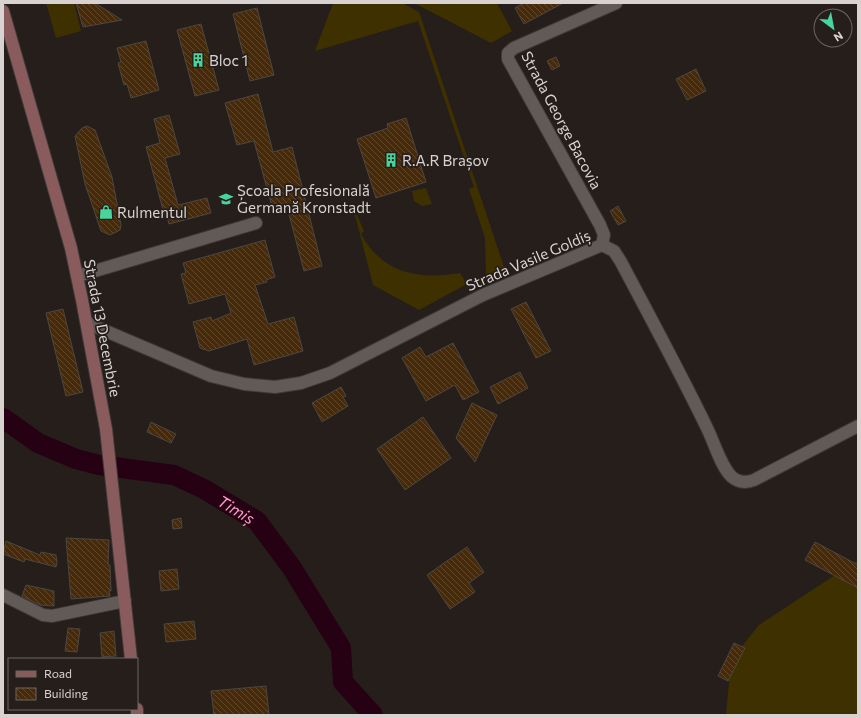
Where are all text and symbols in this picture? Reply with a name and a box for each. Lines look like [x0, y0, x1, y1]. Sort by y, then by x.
north arrow [813, 8, 853, 48]
text: N [832, 29, 846, 45]
street label: Strada George Bacovia [518, 48, 606, 192]
place label: Bloc 1 [209, 51, 248, 69]
building icon: Bloc 1 [190, 52, 206, 68]
place label: R.A.R Brașov [402, 151, 489, 171]
building icon: R.A.R Brașov [383, 152, 399, 168]
place label: Școala Profesională Germană Kronstadt [237, 181, 371, 216]
school or university icon: Școala Profesională Germană Kronstadt [218, 191, 234, 207]
place label: Rulmentul [117, 203, 187, 221]
shop icon: Rulmentul [98, 204, 114, 220]
street label: Strada Vasile Goldiș [463, 226, 594, 296]
street label: Strada 13 Decembrie [81, 258, 125, 398]
water label: Timiș [215, 490, 259, 529]
legend [8, 658, 138, 710]
text: Road [44, 666, 72, 680]
text: Building [44, 686, 88, 700]

